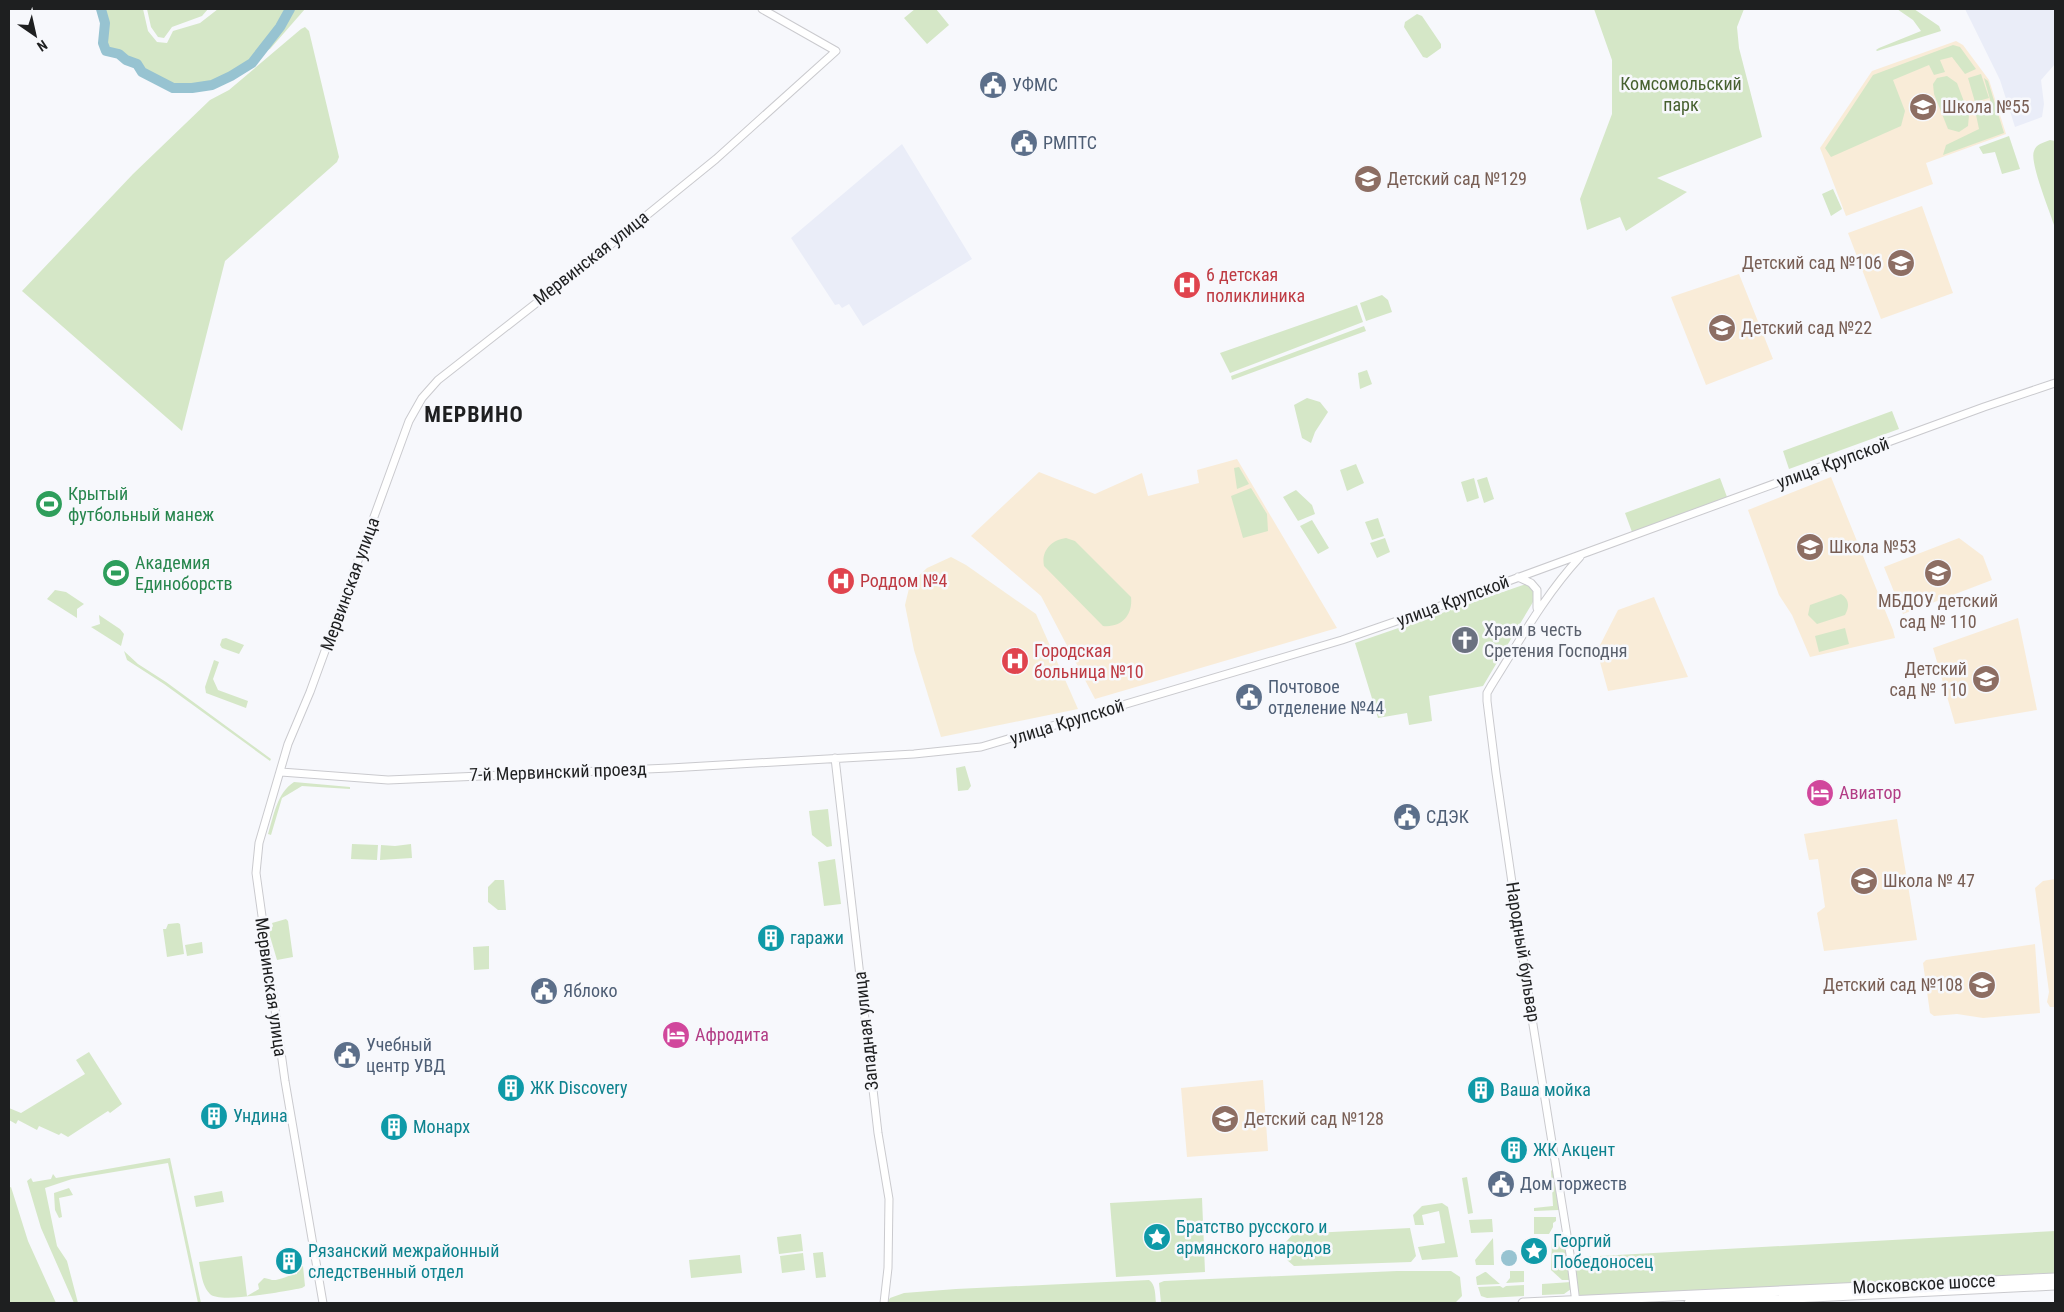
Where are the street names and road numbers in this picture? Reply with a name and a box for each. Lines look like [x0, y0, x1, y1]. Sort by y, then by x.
street label: Мервинская улица [529, 206, 652, 309]
street label: улица Крупской [1774, 432, 1892, 493]
street label: Мервинская улица [316, 514, 383, 653]
street label: улица Крупской [1394, 570, 1512, 631]
street label: улица Крупской [1007, 694, 1126, 749]
street label: 7-й Мервинский проезд [469, 758, 647, 785]
street label: Народный бульвар [1502, 880, 1545, 1024]
street label: Мервинская улица [251, 916, 292, 1058]
street label: Западная улица [849, 971, 882, 1092]
street label: Московское шоссе [1852, 1269, 1996, 1298]

